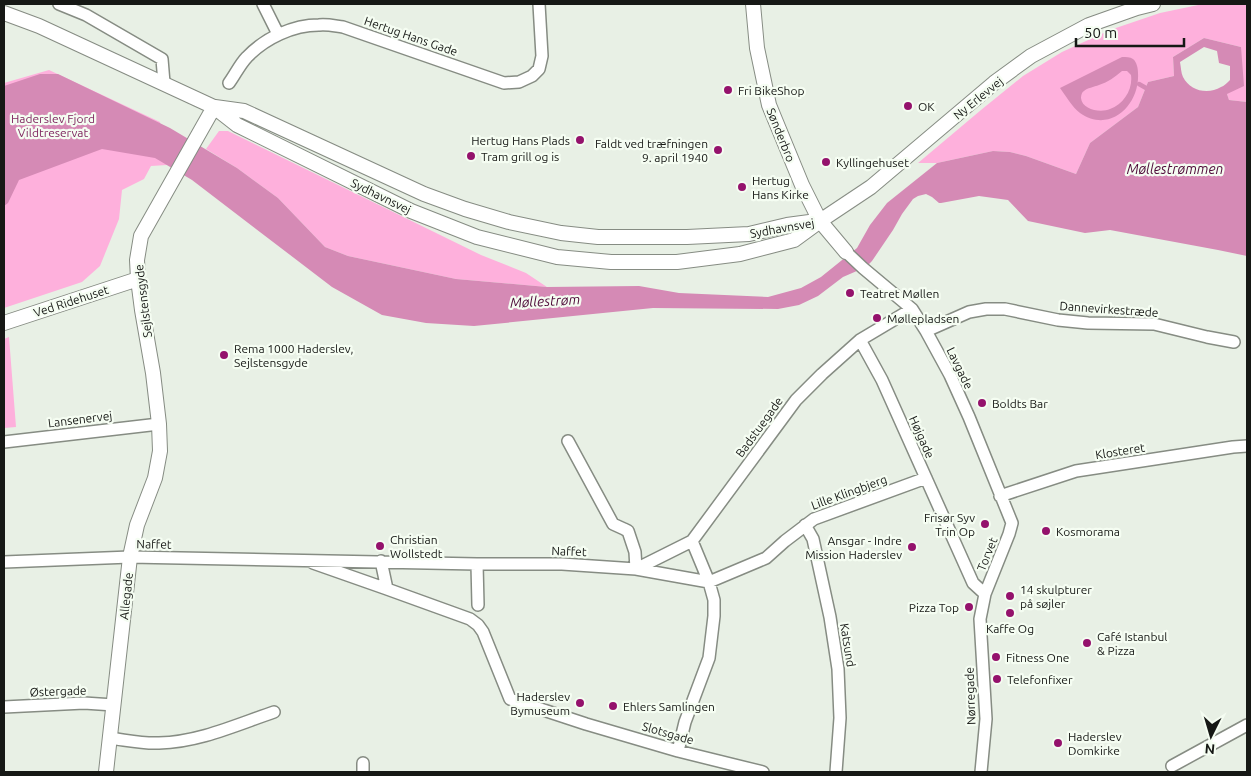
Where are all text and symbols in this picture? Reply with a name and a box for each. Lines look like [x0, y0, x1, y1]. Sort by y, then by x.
street label: Hertug Hans Gade [363, 14, 459, 58]
scale bar [1076, 15, 1184, 47]
text: 50 m [1084, 24, 1117, 41]
street label: Ny Erlevvej [951, 74, 1005, 122]
marker: Fri BikeShop [722, 84, 734, 96]
place label: Fri BikeShop [738, 84, 805, 97]
marker: OK [902, 100, 914, 112]
place label: OK [918, 100, 935, 113]
street label: Sønderbro [764, 106, 798, 164]
park label: Haderslev Fjord Vildtreservat [11, 112, 95, 139]
place label: Hertug Hans Plads [471, 134, 570, 147]
marker: Hertug Hans Plads [574, 134, 586, 146]
place label: Faldt ved træfningen 9. april 1940 [595, 137, 708, 164]
marker: Faldt ved træfningen 9. april 1940 [712, 144, 724, 156]
marker: Tram grill og is [465, 150, 477, 162]
place label: Tram grill og is [481, 150, 559, 163]
marker: Kyllingehuset [820, 156, 832, 168]
place label: Kyllingehuset [836, 156, 909, 169]
water label: Møllestrømmen [1127, 161, 1223, 177]
place label: Hertug Hans Kirke [752, 174, 809, 201]
street label: Sydhavnsvej [349, 176, 413, 216]
marker: Hertug Hans Kirke [736, 181, 748, 193]
street label: Sydhavnsvej [749, 216, 815, 240]
street label: Sejlstensgyde [132, 264, 154, 338]
street label: Ved Ridehuset [32, 283, 110, 319]
marker: Teatret Møllen [844, 287, 856, 299]
place label: Teatret Møllen [860, 287, 939, 300]
water label: Møllestrøm [510, 291, 580, 311]
street label: Dannevirkestræde [1059, 299, 1159, 319]
marker: Møllepladsen [871, 312, 883, 324]
place label: Møllepladsen [887, 312, 959, 325]
place label: Rema 1000 Haderslev, Sejlstensgyde [234, 342, 353, 369]
street label: Lavgade [944, 345, 976, 391]
marker: Rema 1000 Haderslev, Sejlstensgyde [218, 349, 230, 361]
street label: Badstuegade [733, 394, 785, 460]
marker: Boldts Bar [976, 397, 988, 409]
place label: Boldts Bar [992, 397, 1048, 410]
street label: Lansenervej [47, 409, 113, 429]
street label: Højgade [907, 414, 937, 460]
street label: Klosteret [1094, 441, 1146, 461]
street label: Lille Klingbjerg [809, 472, 889, 512]
place label: Frisør Syv Trin Op [924, 511, 975, 538]
marker: Frisør Syv Trin Op [979, 518, 991, 530]
marker: Kosmorama [1040, 525, 1052, 537]
place label: Kosmorama [1056, 525, 1120, 538]
place label: Christian Wollstedt [390, 533, 443, 560]
place label: Ansgar - Indre Mission Haderslev [805, 534, 902, 561]
street label: Torvet [974, 535, 1000, 573]
street label: Naffet [136, 537, 172, 551]
marker: Christian Wollstedt [374, 540, 386, 552]
marker: Ansgar - Indre Mission Haderslev [906, 541, 918, 553]
street label: Naffet [551, 544, 587, 558]
street label: Allegade [117, 572, 135, 620]
place label: 14 skulpturer på søjler [1020, 583, 1092, 610]
marker: 14 skulpturer på søjler [1004, 590, 1016, 602]
place label: Pizza Top [909, 601, 959, 614]
marker: Pizza Top [963, 601, 975, 613]
marker: Kaffe Og [1004, 607, 1016, 619]
street label: Katsund [838, 622, 858, 668]
place label: Kaffe Og [986, 622, 1034, 635]
place label: Café Istanbul & Pizza [1097, 630, 1167, 657]
marker: Café Istanbul & Pizza [1081, 637, 1093, 649]
marker: Fitness One [990, 651, 1002, 663]
place label: Fitness One [1006, 651, 1069, 664]
street label: Nørregade [962, 667, 978, 725]
marker: Telefonfixer [991, 673, 1003, 685]
place label: Telefonfixer [1007, 673, 1073, 686]
street label: Østergade [29, 684, 87, 698]
place label: Haderslev Bymuseum [510, 690, 570, 717]
marker: Haderslev Bymuseum [574, 697, 586, 709]
marker: Ehlers Samlingen [607, 700, 619, 712]
place label: Ehlers Samlingen [623, 700, 715, 713]
north arrow [1186, 711, 1236, 761]
street label: Slotsgade [641, 719, 695, 747]
place label: Haderslev Domkirke [1068, 730, 1122, 757]
marker: Haderslev Domkirke [1052, 737, 1064, 749]
text: N [1204, 741, 1216, 757]

